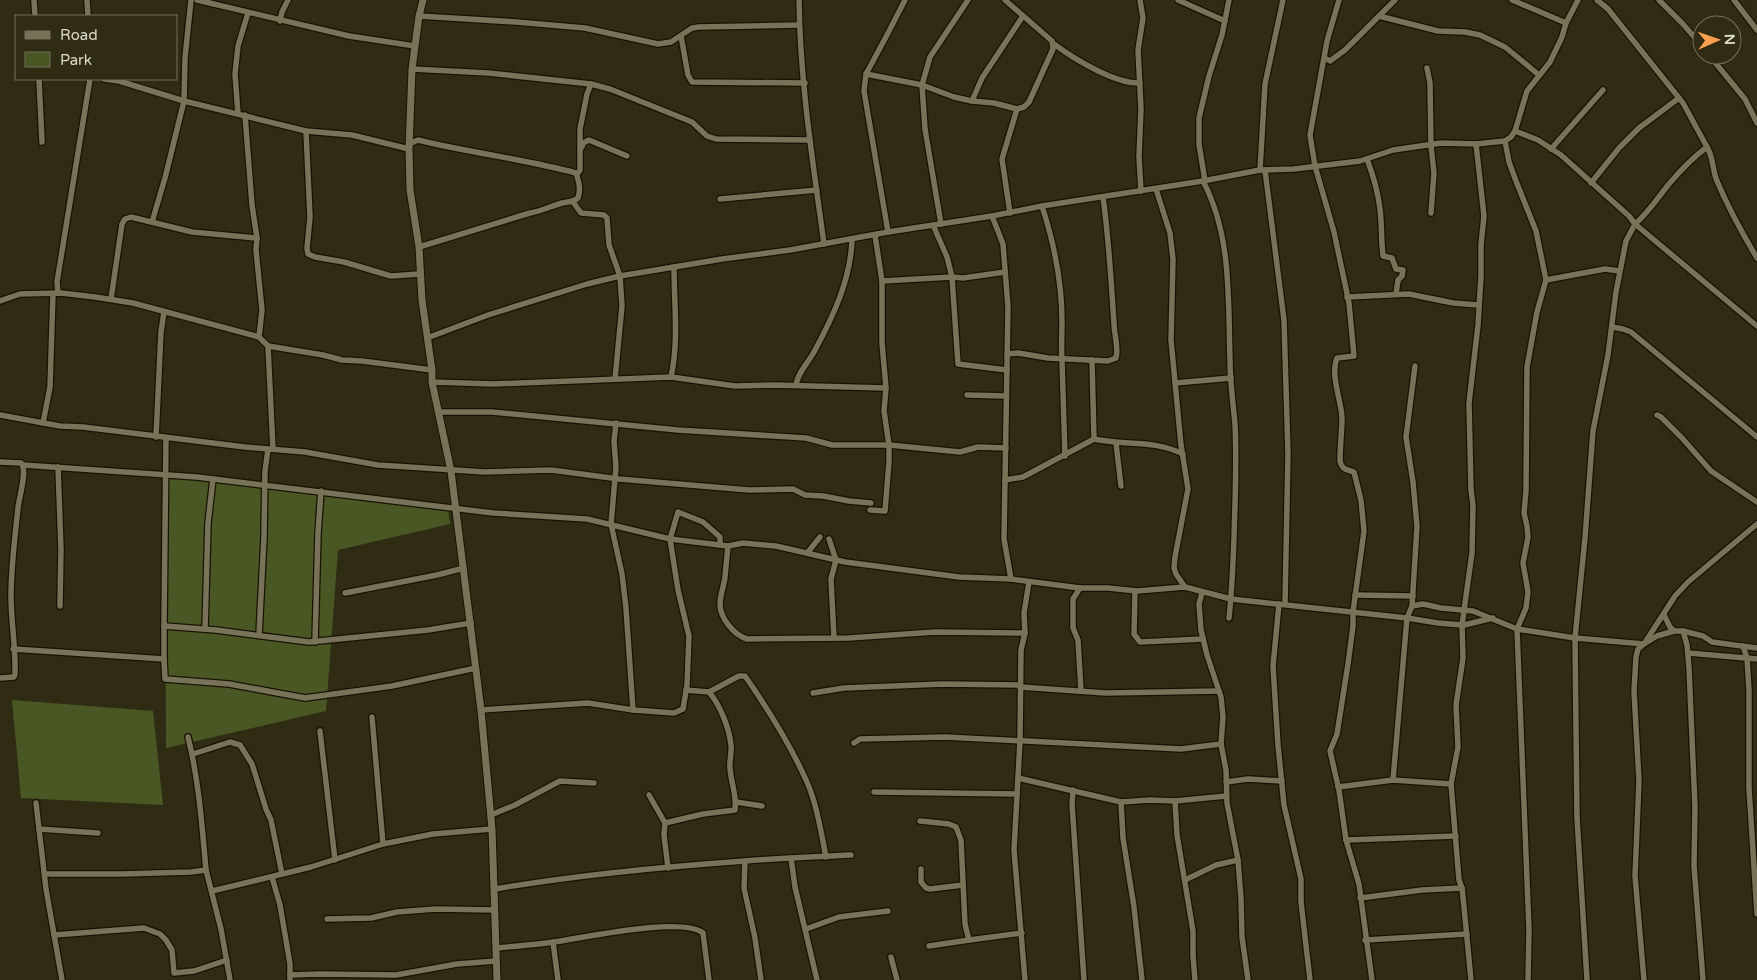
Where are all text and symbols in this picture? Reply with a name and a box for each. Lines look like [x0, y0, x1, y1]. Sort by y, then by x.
legend [15, 15, 178, 80]
north arrow [1692, 15, 1742, 65]
text: Road [60, 26, 98, 44]
text: N [1721, 34, 1738, 45]
text: Park [60, 51, 92, 69]

